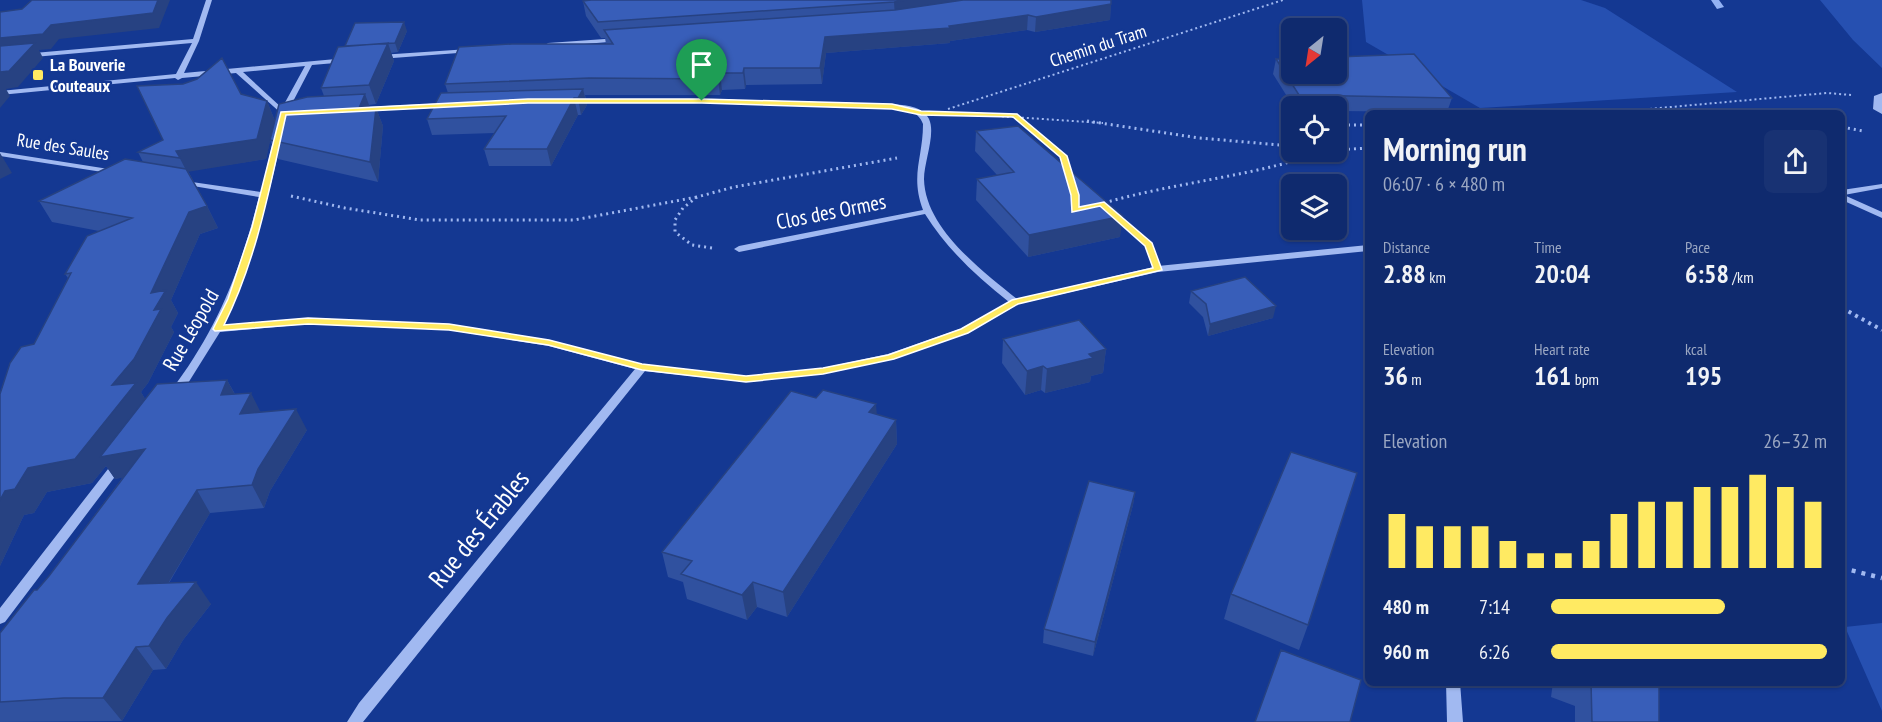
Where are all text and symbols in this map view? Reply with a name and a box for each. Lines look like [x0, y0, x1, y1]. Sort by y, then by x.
north arrow [1281, 18, 1347, 84]
map controls [1281, 18, 1347, 240]
street label: Chemin du Tram [1047, 19, 1149, 72]
pin [676, 39, 727, 101]
icon: arrive [685, 48, 718, 81]
place label: La Bouverie Couteaux [50, 53, 126, 97]
marker: La Bouverie Couteaux [31, 68, 45, 82]
button: locate [1281, 96, 1347, 162]
text: Morning run [1383, 127, 1527, 170]
street label: Rue des Saules [15, 128, 111, 165]
button: share [1764, 130, 1827, 193]
text: 06:07 · 6 × 480 m [1383, 171, 1505, 197]
button: layers [1281, 174, 1347, 240]
street label: Clos des Ormes [774, 188, 888, 235]
text: Distance [1383, 237, 1430, 257]
text: Time [1534, 237, 1562, 257]
text: Pace [1685, 237, 1710, 257]
text: 2.88 [1383, 257, 1426, 290]
text: 20:04 [1534, 257, 1590, 290]
text: 6:58 [1685, 257, 1729, 290]
text: km [1426, 267, 1446, 287]
text: /km [1729, 267, 1754, 287]
street label: Rue Léopold [156, 284, 225, 375]
text: Elevation [1383, 339, 1434, 359]
text: Heart rate [1534, 339, 1590, 359]
text: kcal [1685, 339, 1707, 359]
text: 36 [1383, 359, 1408, 392]
text: 161 [1534, 359, 1571, 392]
text: 195 [1685, 359, 1722, 392]
text: m [1408, 369, 1422, 389]
text: bpm [1571, 369, 1599, 389]
text: Elevation [1383, 428, 1447, 454]
text: 26–32 m [1763, 428, 1827, 454]
street label: Rue des Érables [421, 463, 536, 594]
text: 480 m [1383, 594, 1429, 620]
text: 7:14 [1479, 594, 1510, 620]
text: 960 m [1383, 639, 1429, 665]
text: 6:26 [1479, 639, 1510, 665]

